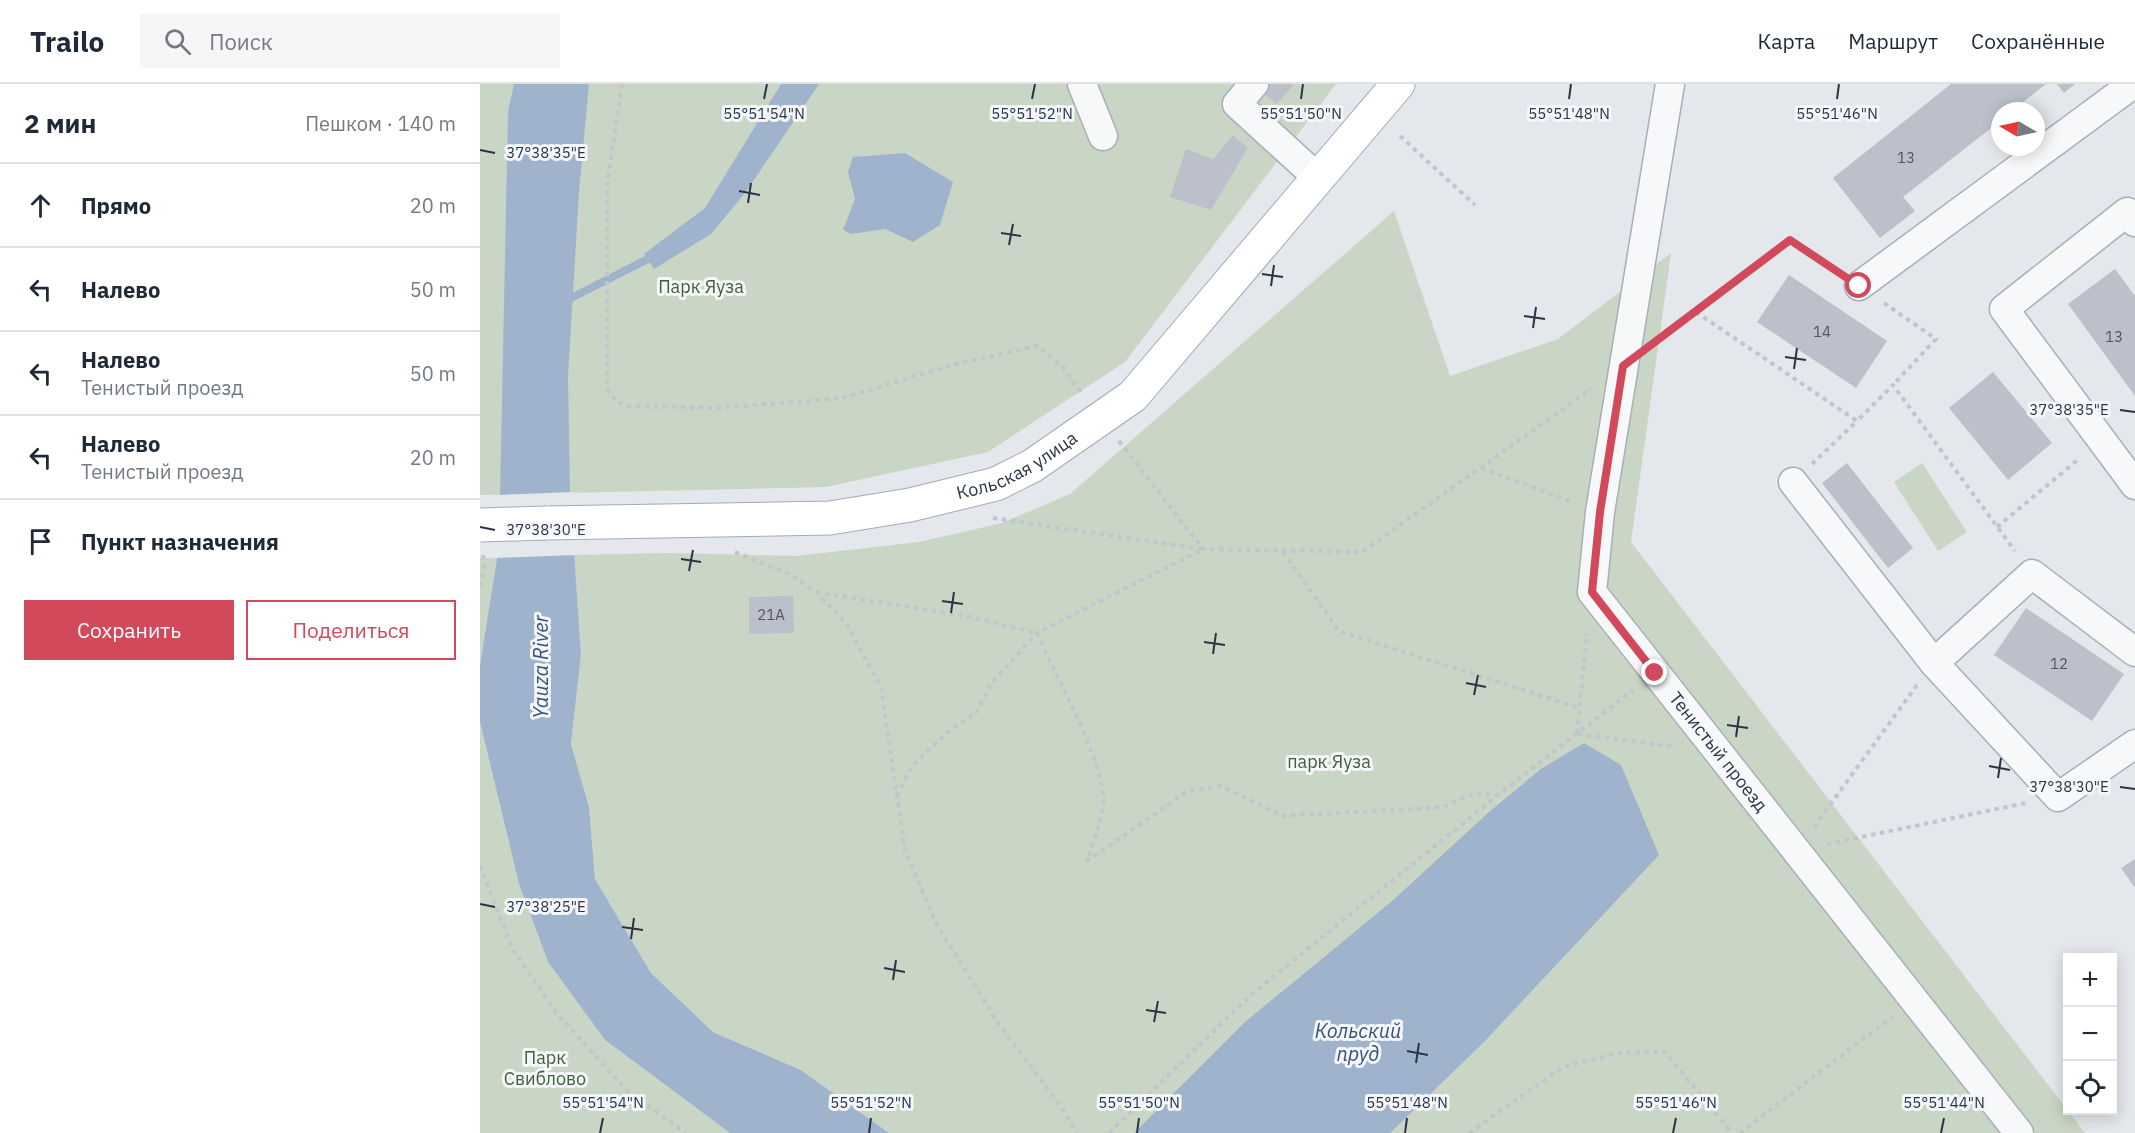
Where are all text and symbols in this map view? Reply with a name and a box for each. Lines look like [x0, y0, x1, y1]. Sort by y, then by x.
search box [140, 14, 560, 68]
text: Trailo [30, 23, 104, 60]
icon: search [161, 25, 194, 58]
text: Поиск [209, 27, 273, 56]
text: Карта [1757, 27, 1815, 55]
text: Маршрут [1848, 27, 1938, 55]
text: Сохранённые [1971, 27, 2105, 55]
north arrow [1991, 102, 2045, 156]
text: 55°51'54"N [723, 104, 805, 123]
text: 55°51'52"N [991, 104, 1073, 123]
text: 55°51'50"N [1260, 104, 1342, 123]
text: 55°51'48"N [1528, 104, 1610, 123]
text: 55°51'46"N [1796, 104, 1878, 123]
text: 2 мин [24, 106, 96, 140]
text: Пешком · 140 m [305, 110, 456, 137]
text: 37°38'35"E [506, 143, 586, 162]
house number: 13 [1897, 148, 1915, 167]
icon: ahead [24, 189, 57, 222]
text: Прямо [81, 191, 151, 220]
text: 20 m [410, 192, 456, 219]
route start [1845, 272, 1871, 298]
icon: left [24, 273, 57, 306]
text: Налево [81, 275, 160, 304]
park label: Парк Яуза [658, 275, 744, 298]
text: 50 m [410, 276, 456, 303]
house number: 14 [1813, 322, 1831, 341]
house number: 13 [2105, 327, 2123, 346]
text: Налево [81, 345, 160, 374]
icon: left [24, 357, 57, 390]
text: 50 m [410, 360, 456, 387]
text: Тенистый проезд [81, 374, 243, 401]
text: 37°38'35"E [2029, 400, 2109, 419]
street label: Кольская улица [954, 426, 1082, 504]
text: Налево [81, 429, 160, 458]
icon: left [24, 441, 57, 474]
text: 20 m [410, 444, 456, 471]
text: Тенистый проезд [81, 458, 243, 485]
text: 37°38'30"E [506, 520, 586, 539]
icon: arrive [24, 525, 57, 558]
text: Пункт назначения [81, 527, 279, 556]
button: Сохранить [24, 600, 234, 660]
button: Поделиться [246, 600, 456, 660]
house number: 21А [757, 605, 785, 624]
water label: Yauza River [527, 615, 554, 719]
house number: 12 [2050, 654, 2068, 673]
route end [1641, 659, 1667, 685]
street label: Тенистый проезд [1664, 687, 1773, 816]
park label: парк Яуза [1287, 750, 1371, 773]
text: 37°38'30"E [2029, 777, 2109, 796]
text: 37°38'25"E [506, 897, 586, 916]
map controls [2063, 953, 2117, 1115]
button: + [2063, 953, 2117, 1007]
button: − [2063, 1007, 2117, 1061]
water label: Кольский пруд [1315, 1017, 1401, 1067]
park label: Парк Свиблово [504, 1046, 586, 1090]
button: locate [2063, 1061, 2117, 1115]
text: 55°51'54"N [562, 1093, 644, 1112]
text: 55°51'52"N [830, 1093, 912, 1112]
text: 55°51'50"N [1098, 1093, 1180, 1112]
text: 55°51'48"N [1366, 1093, 1448, 1112]
text: 55°51'46"N [1635, 1093, 1717, 1112]
text: 55°51'44"N [1903, 1093, 1985, 1112]

